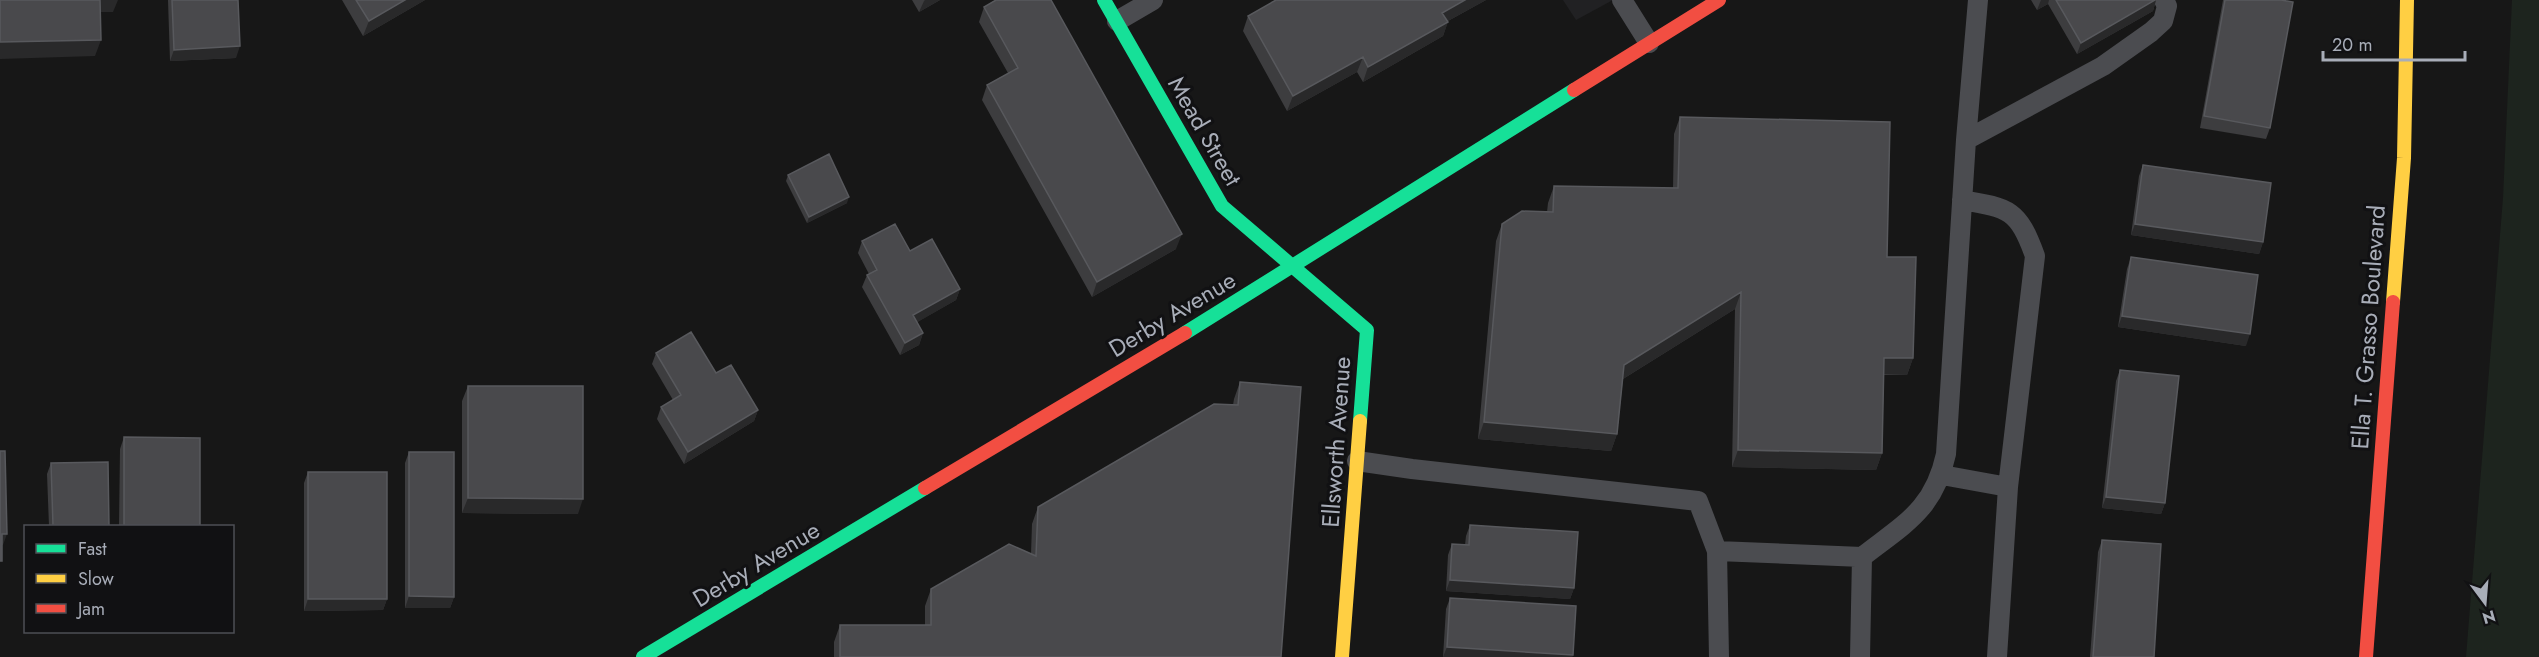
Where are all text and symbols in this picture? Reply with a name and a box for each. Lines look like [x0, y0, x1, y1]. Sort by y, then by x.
scale bar [2323, 24, 2466, 62]
text: 20 m [2332, 32, 2372, 58]
street label: Mead Street [1159, 70, 1251, 193]
street label: Ella T. Grasso Boulevard [2342, 204, 2394, 450]
street label: Derby Avenue [1102, 262, 1242, 366]
street label: Ellsworth Avenue [1313, 355, 1359, 529]
street label: Derby Avenue [686, 512, 826, 616]
legend [24, 525, 234, 633]
text: Fast [78, 536, 107, 562]
text: Slow [78, 566, 115, 592]
north arrow [2455, 573, 2515, 633]
text: Jam [76, 596, 105, 622]
text: N [2480, 604, 2498, 630]

